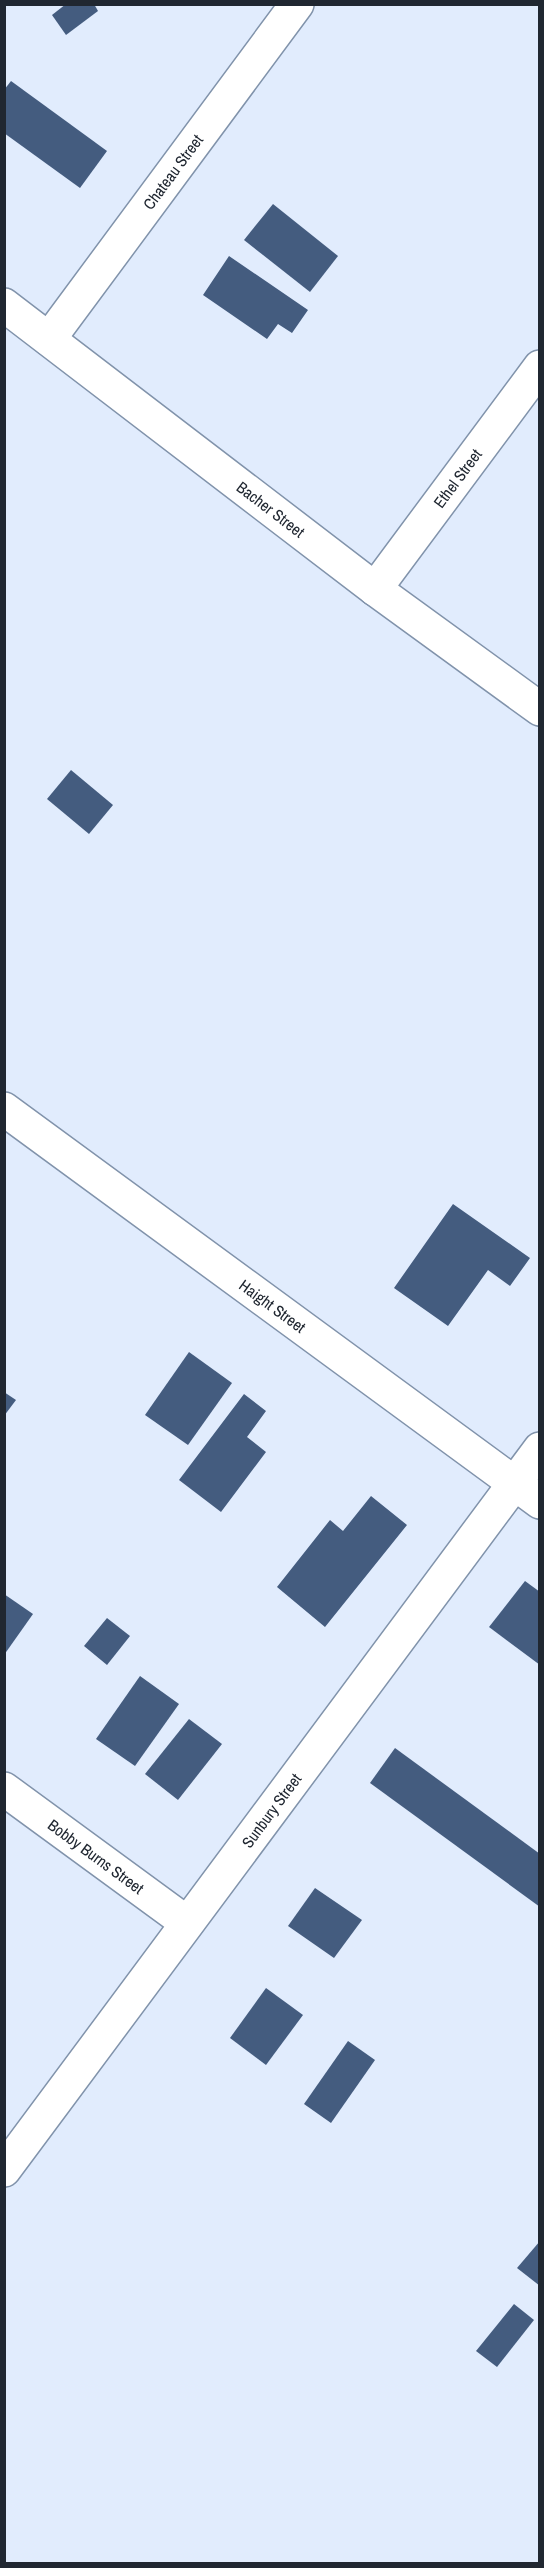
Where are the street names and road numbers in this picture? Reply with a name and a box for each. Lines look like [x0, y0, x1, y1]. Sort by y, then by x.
street label: Chateau Street [138, 130, 208, 214]
street label: Ethel Street [428, 444, 487, 512]
street label: Bacher Street [232, 476, 310, 543]
street label: Haight Street [235, 1274, 311, 1338]
street label: Sunbury Street [236, 1768, 306, 1852]
street label: Bobby Burns Street [44, 1814, 149, 1899]

